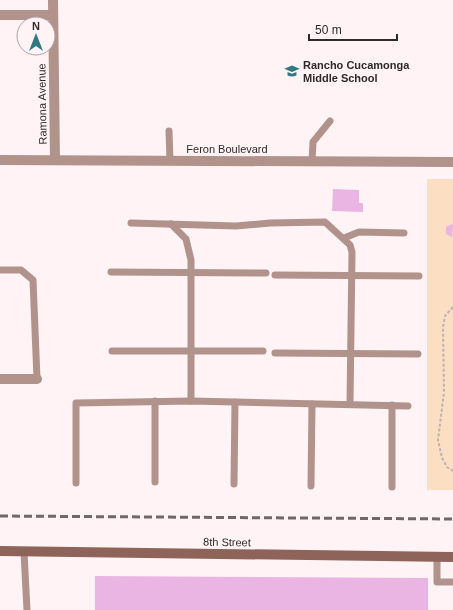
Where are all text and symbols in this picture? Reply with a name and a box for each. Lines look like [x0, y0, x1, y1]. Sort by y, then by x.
north arrow [16, 16, 56, 56]
scale bar [309, 16, 397, 42]
text: N [32, 20, 40, 32]
text: 50 m [315, 23, 342, 37]
place label: Rancho Cucamonga Middle School [303, 59, 410, 84]
street label: Ramona Avenue [35, 63, 49, 145]
school or university icon: Rancho Cucamonga Middle School [284, 63, 300, 79]
street label: Feron Boulevard [186, 143, 268, 155]
street label: 8th Street [203, 536, 251, 548]

